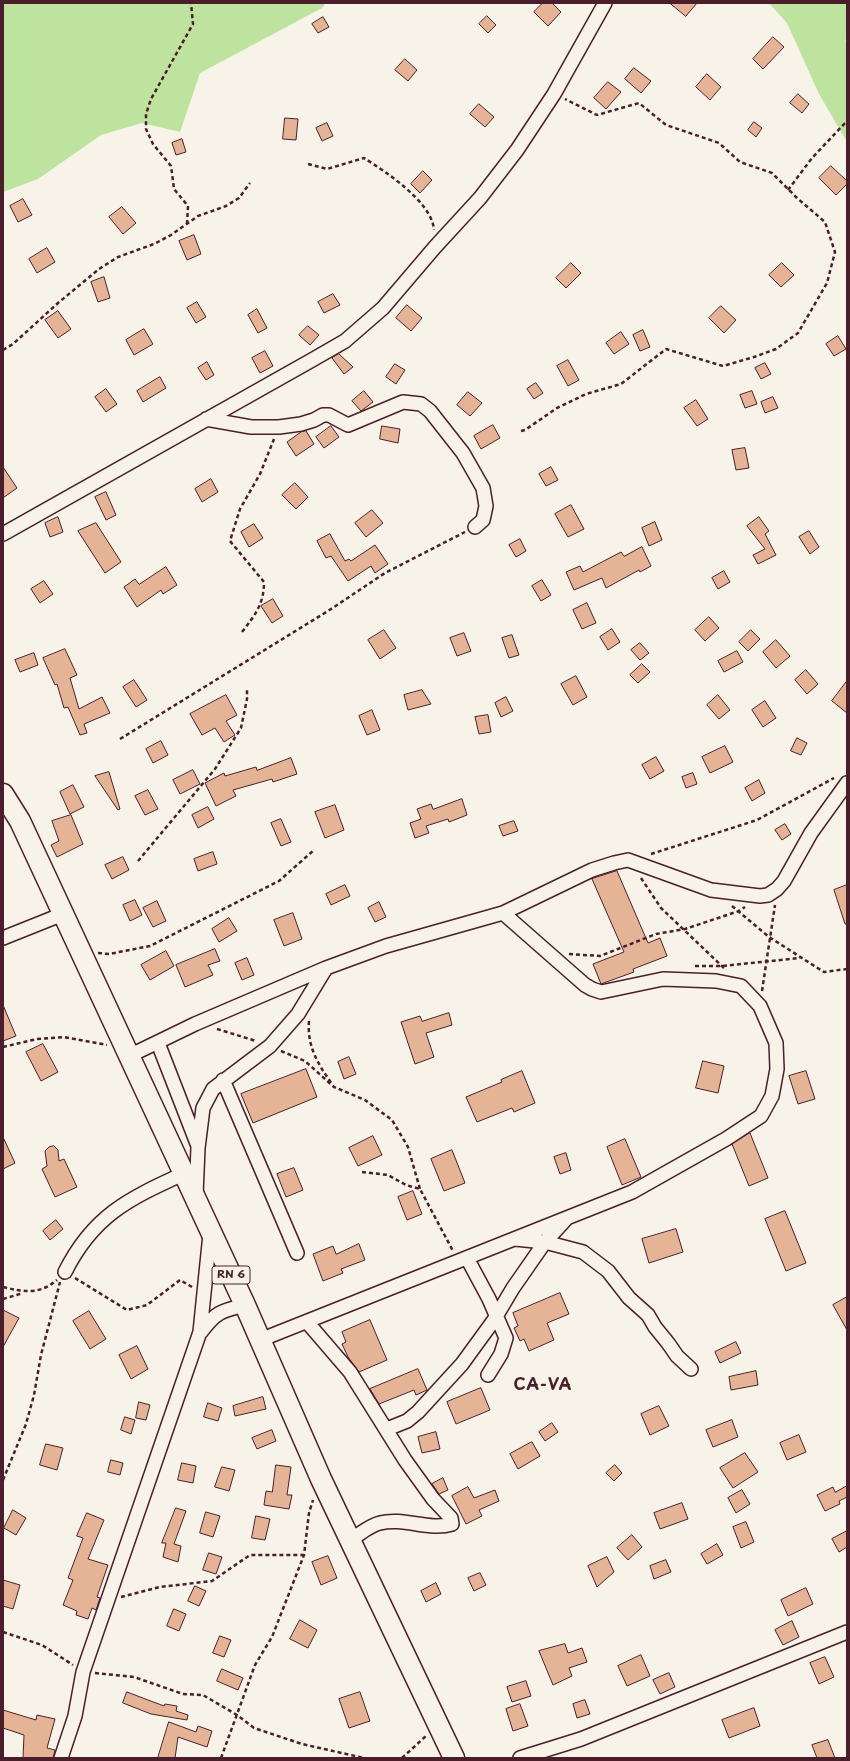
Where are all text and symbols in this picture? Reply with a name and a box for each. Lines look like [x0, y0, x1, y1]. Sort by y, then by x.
road number: RN 6 [212, 1266, 250, 1284]
district label: CA-VA [514, 1376, 572, 1396]

